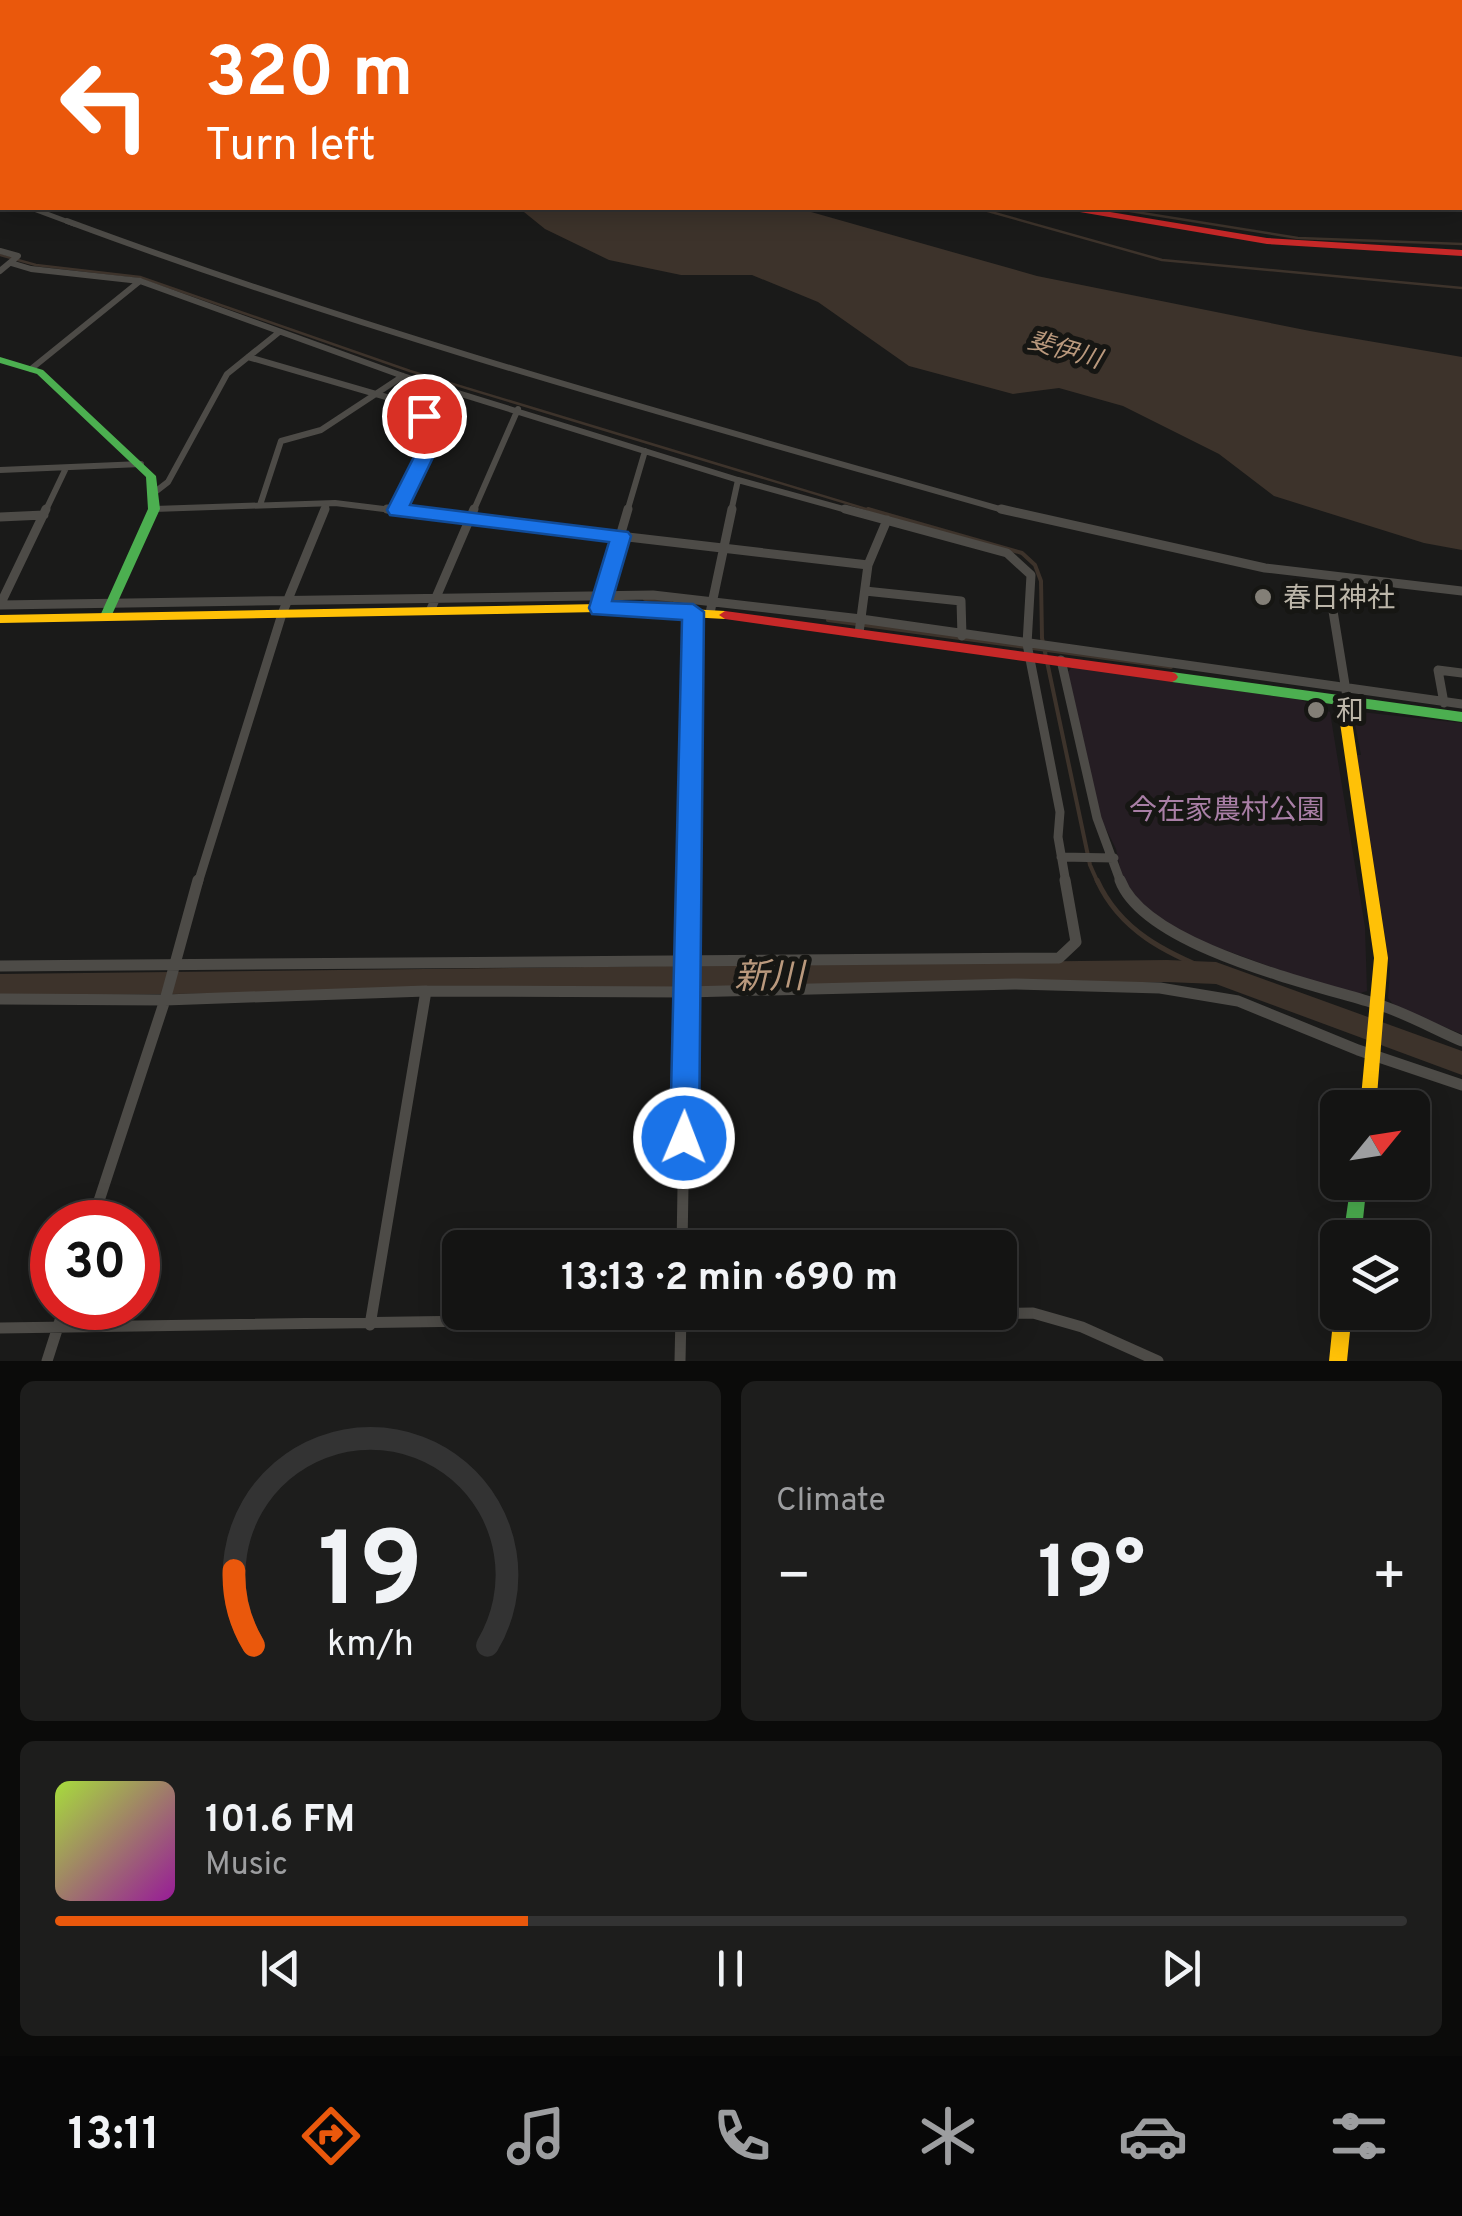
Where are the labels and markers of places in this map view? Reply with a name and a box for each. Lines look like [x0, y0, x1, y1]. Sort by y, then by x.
pin [382, 374, 467, 459]
place label: 春日神社 [1283, 582, 1395, 618]
marker: 春日神社 [1252, 586, 1274, 608]
place label: 和 [1336, 695, 1364, 731]
marker: 和 [1305, 699, 1327, 721]

